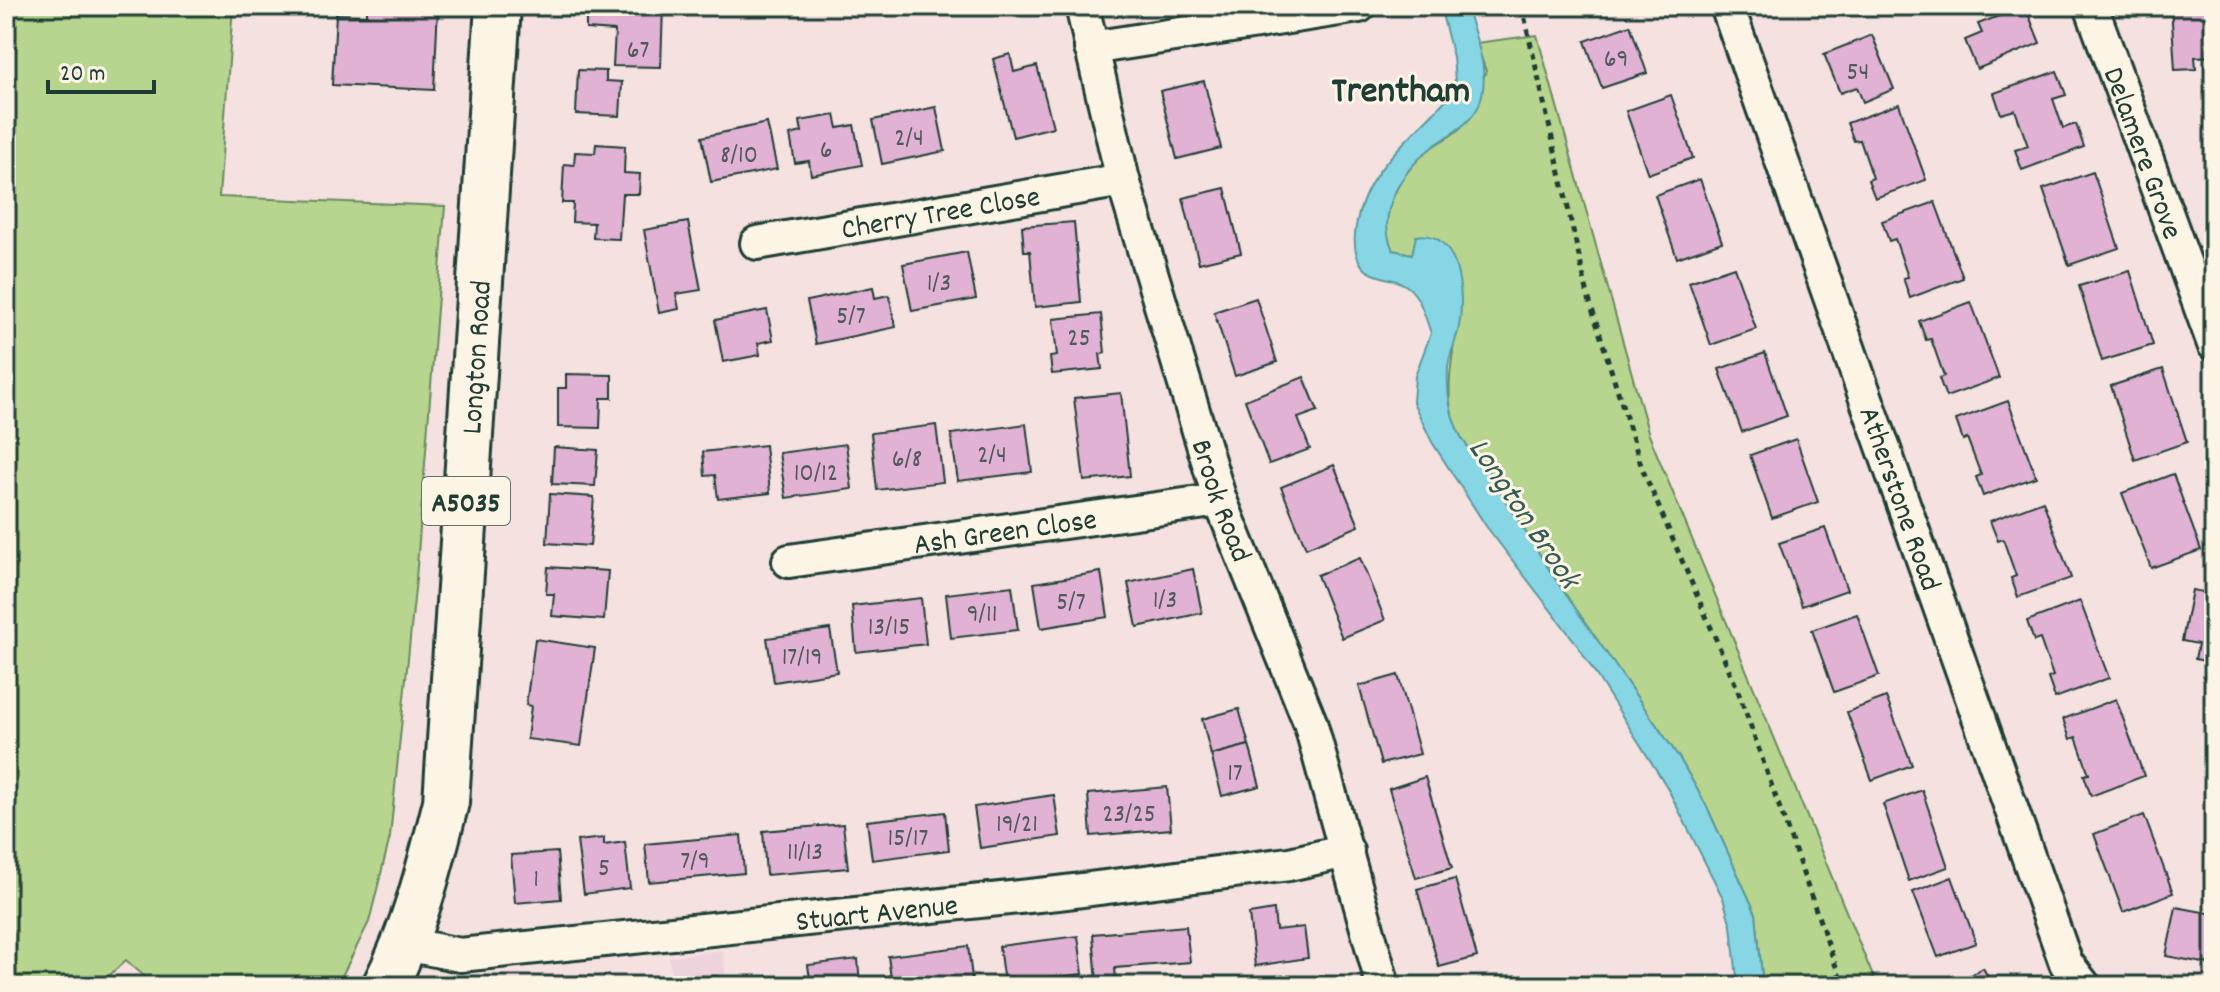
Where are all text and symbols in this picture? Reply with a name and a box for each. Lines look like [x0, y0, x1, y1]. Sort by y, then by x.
house number: 67 [627, 33, 649, 70]
house number: 69 [1604, 42, 1628, 79]
scale bar [48, 44, 154, 94]
house number: 54 [1847, 55, 1869, 92]
text: 20 m [60, 58, 106, 92]
street label: Delamere Grove [2089, 62, 2191, 246]
district label: Trentham [1332, 66, 1470, 121]
house number: 2/4 [894, 121, 924, 158]
house number: 6 [820, 133, 832, 170]
house number: 8/10 [720, 138, 758, 175]
street label: Cherry Tree Close [839, 178, 1044, 254]
house number: 1/3 [927, 266, 951, 303]
street label: Longton Road [453, 279, 506, 436]
house number: 5/7 [836, 299, 866, 336]
house number: 25 [1067, 321, 1091, 358]
street label: Atherstone Road [1845, 402, 1949, 598]
water label: Longton Brook [1454, 430, 1591, 602]
street label: Brook Road [1177, 435, 1260, 570]
house number: 2/4 [977, 438, 1007, 475]
house number: 6/8 [892, 442, 922, 479]
house number: 10/12 [794, 456, 838, 493]
road number: A5035 [422, 477, 510, 525]
street label: Ash Green Close [911, 501, 1100, 569]
house number: 1/3 [1153, 583, 1177, 620]
house number: 5/7 [1056, 585, 1086, 622]
house number: 9/11 [967, 597, 997, 634]
house number: 13/15 [868, 610, 910, 647]
house number: 17/19 [782, 640, 822, 677]
house number: 17 [1227, 756, 1243, 793]
house number: 23/25 [1102, 797, 1156, 834]
house number: 19/21 [996, 807, 1038, 844]
house number: 15/17 [888, 821, 928, 858]
house number: 11/13 [787, 835, 823, 872]
house number: 7/9 [680, 844, 710, 881]
house number: 5 [598, 851, 610, 888]
house number: 1 [533, 862, 539, 899]
street label: Stuart Avenue [794, 887, 960, 946]

